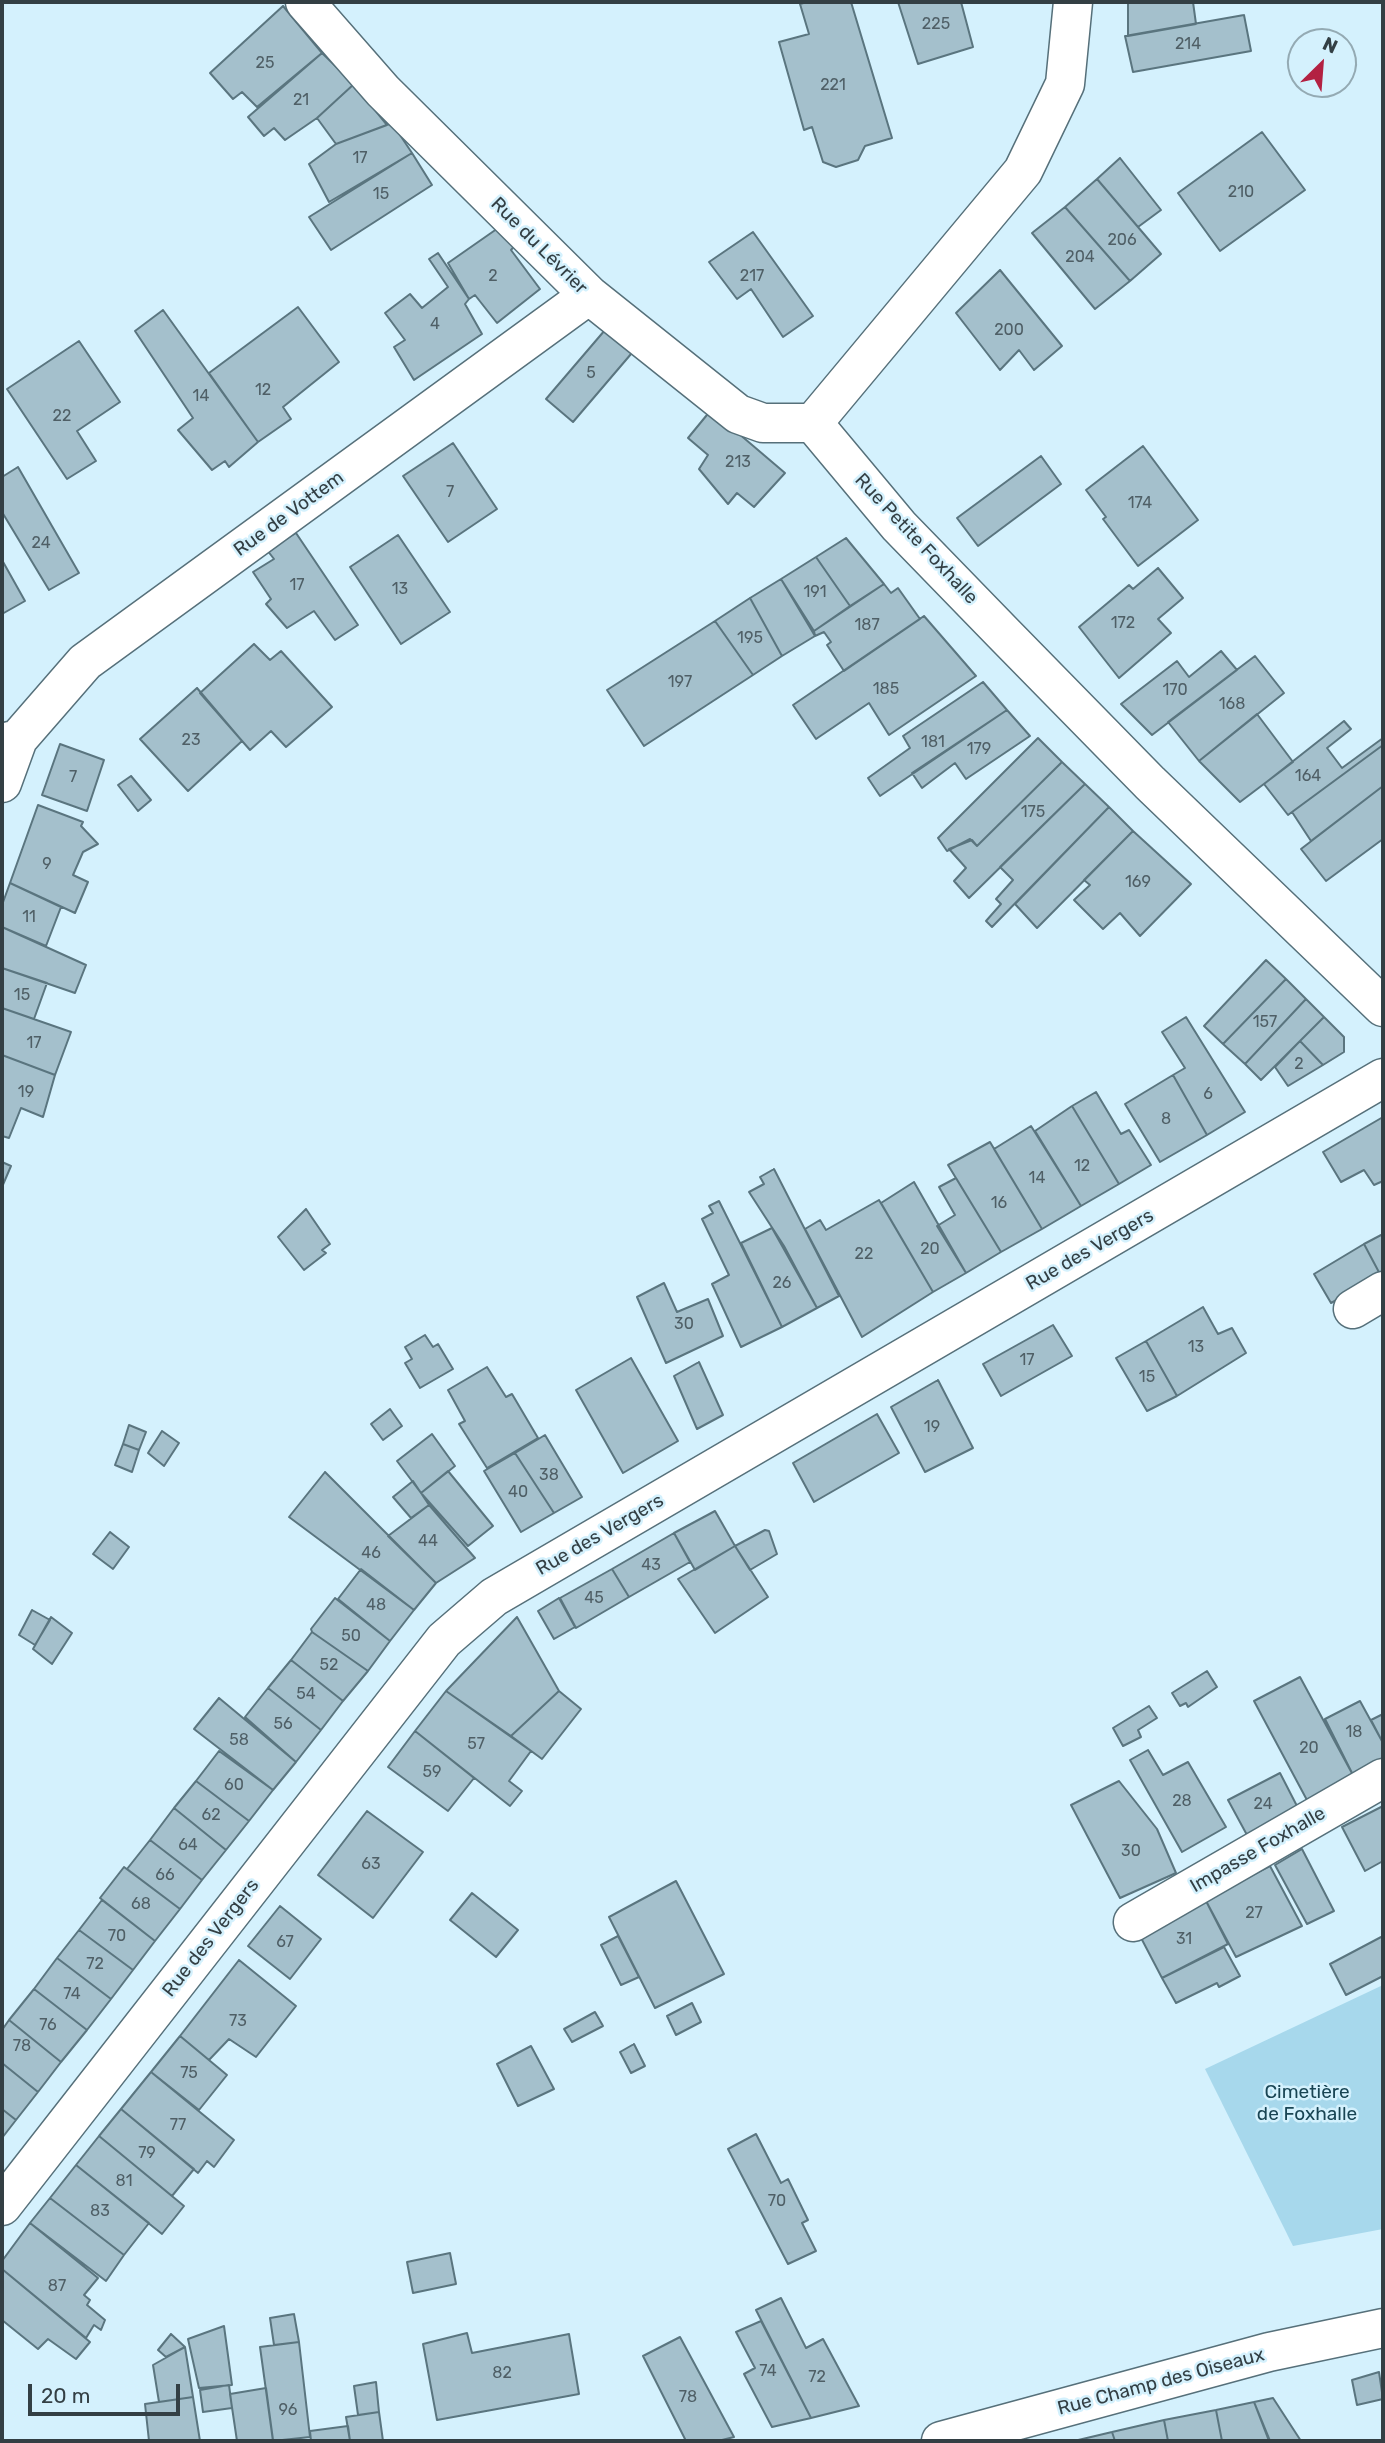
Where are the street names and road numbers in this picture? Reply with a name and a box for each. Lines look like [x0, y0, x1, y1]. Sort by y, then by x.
street label: Rue du Lévrier [486, 193, 592, 299]
street label: Rue de Vottem [230, 466, 348, 562]
street label: Rue Petite Foxhalle [850, 469, 982, 609]
street label: Rue des Vergers [1022, 1204, 1158, 1296]
street label: Rue des Vergers [532, 1489, 668, 1581]
street label: Impasse Foxhalle [1186, 1802, 1330, 1898]
street label: Rue des Vergers [158, 1874, 264, 2002]
street label: Rue Champ des Oiseaux [1055, 2343, 1267, 2421]

